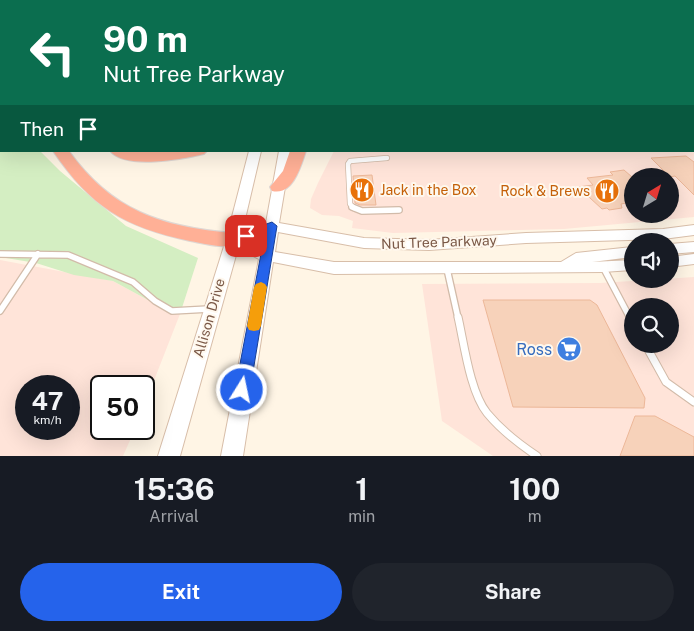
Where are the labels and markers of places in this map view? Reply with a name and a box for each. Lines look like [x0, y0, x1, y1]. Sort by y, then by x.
restaurant icon: Jack in the Box [349, 177, 375, 203]
restaurant icon: Rock & Brews [594, 178, 620, 204]
place label: Jack in the Box [380, 182, 477, 198]
place label: Rock & Brews [500, 183, 590, 199]
pin [225, 215, 267, 257]
supermarket icon: Ross [556, 336, 582, 362]
place label: Ross [516, 340, 552, 359]

